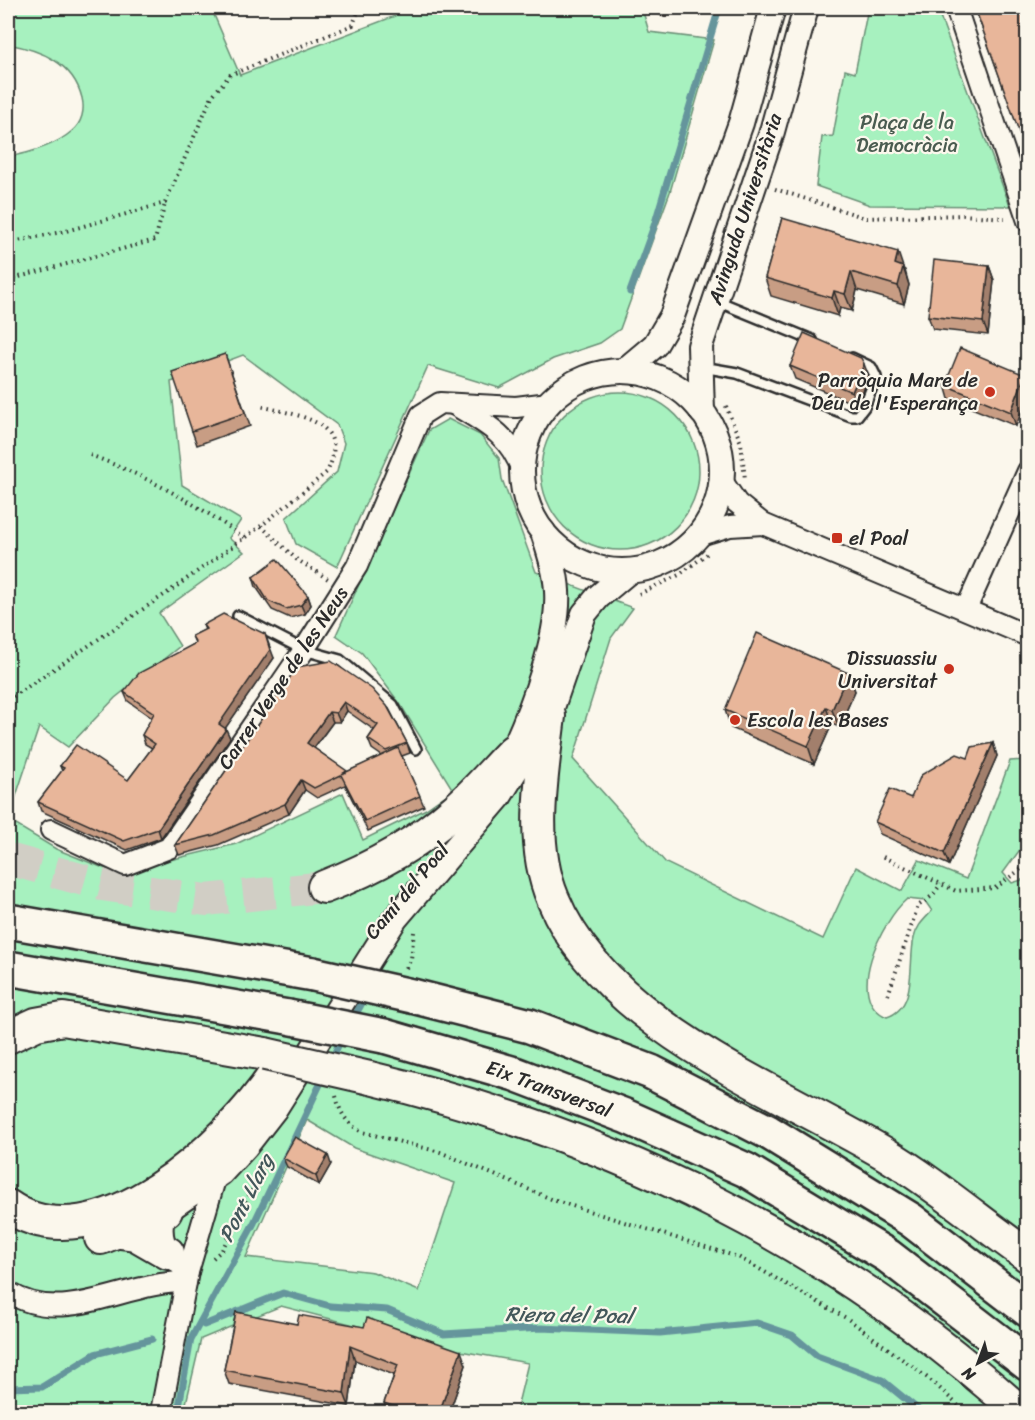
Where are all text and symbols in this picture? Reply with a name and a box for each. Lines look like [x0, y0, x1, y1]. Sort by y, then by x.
park label: Plaça de la Democràcia [856, 105, 958, 163]
street label: Avinguda Universitària [697, 108, 793, 310]
place label: Parròquia Mare de Déu de l'Esperança [811, 363, 978, 421]
marker: Parròquia Mare de Déu de l'Esperança [983, 385, 997, 399]
place label: el Poal [849, 521, 910, 556]
marker: el Poal [830, 531, 844, 545]
street label: Carrer Verge de les Neus [208, 578, 358, 777]
place label: Dissuassiu Universitat [838, 641, 938, 699]
marker: Dissuassiu Universitat [942, 662, 956, 676]
place label: Escola les Bases [747, 703, 889, 738]
marker: Escola les Bases [728, 713, 742, 727]
street label: Camí del Poal [356, 834, 459, 947]
street label: Eix Transversal [481, 1050, 618, 1128]
water label: Pont Llarg [208, 1145, 286, 1249]
water label: Riera del Poal [505, 1295, 638, 1335]
north arrow [948, 1333, 1008, 1393]
text: N [954, 1359, 983, 1389]

